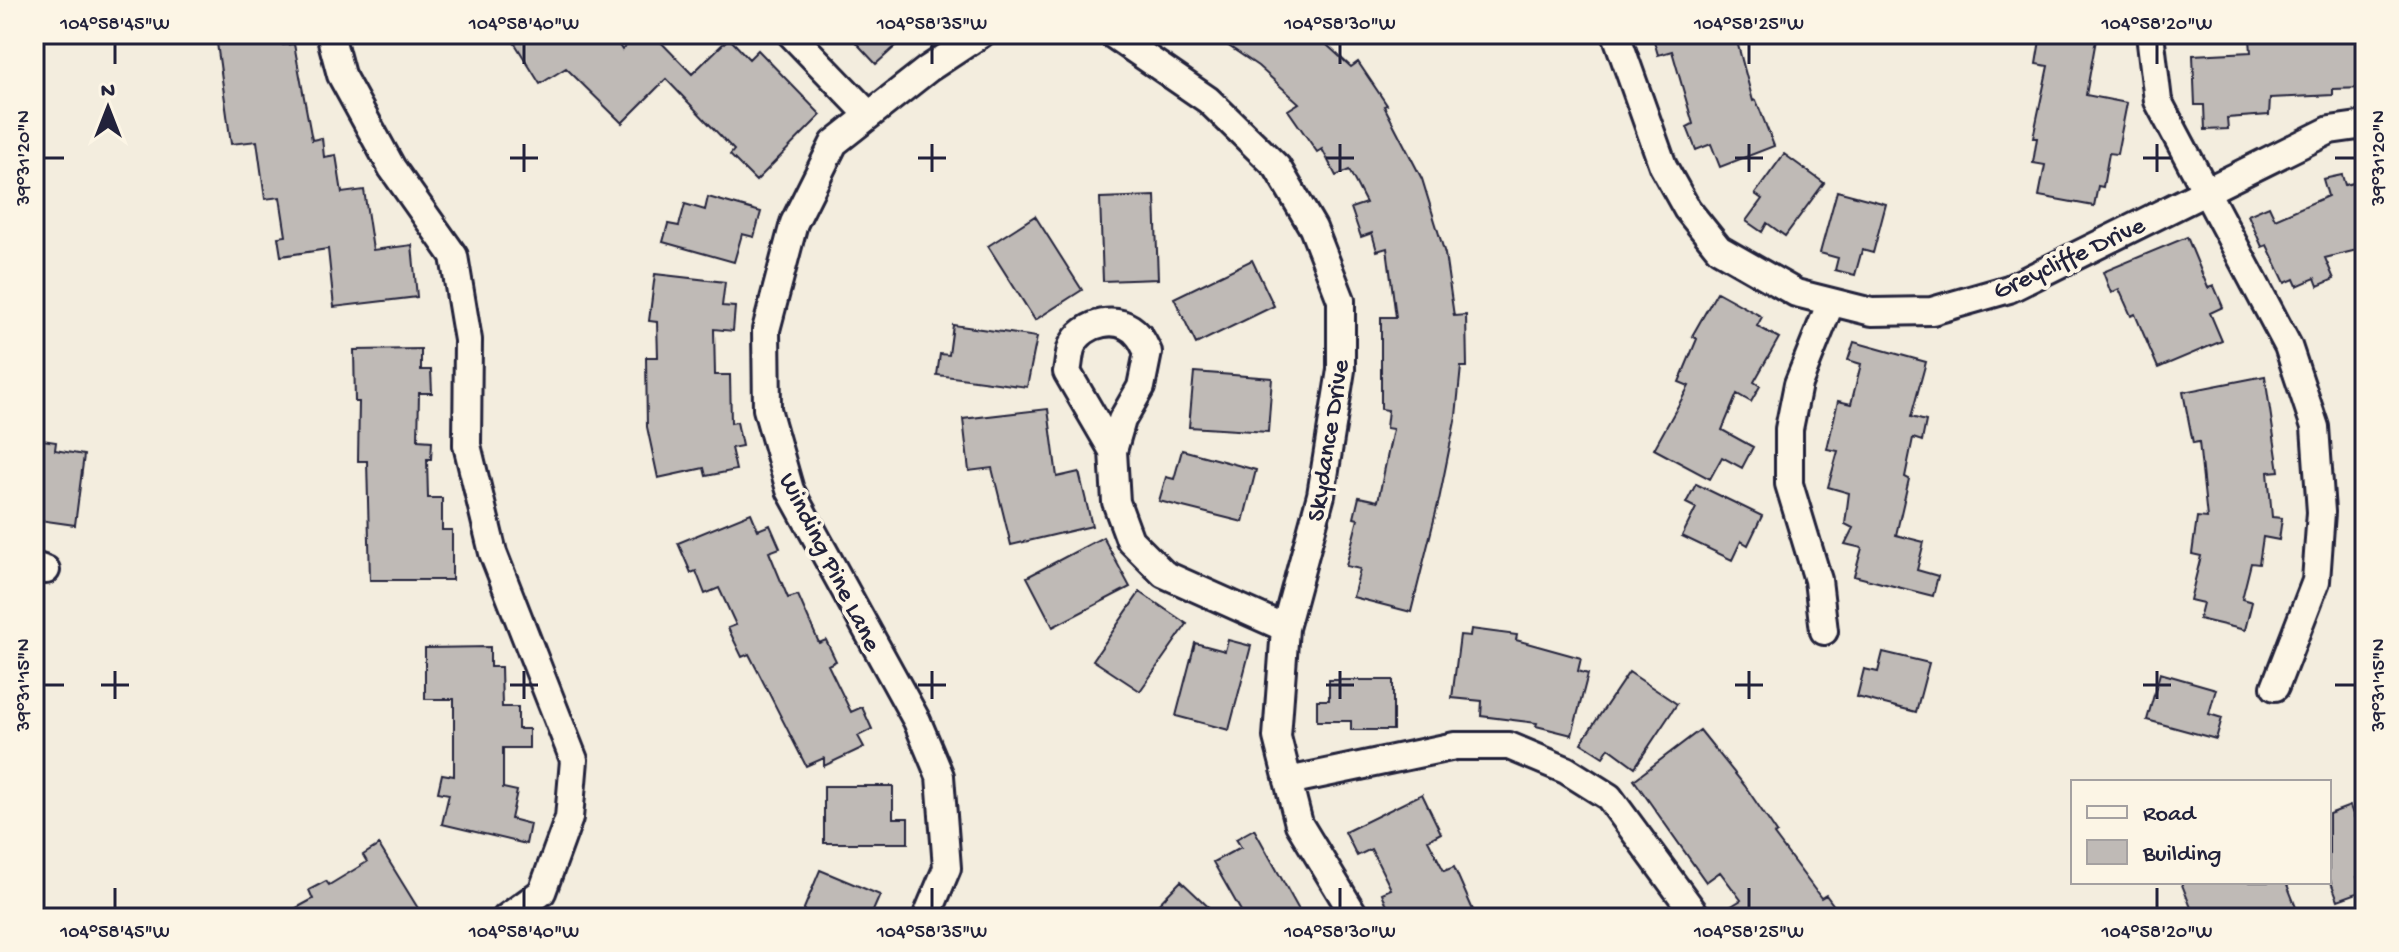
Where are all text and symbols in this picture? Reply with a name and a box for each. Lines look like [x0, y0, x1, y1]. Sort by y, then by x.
text: 104°58'45"W [59, 14, 170, 37]
text: 104°58'40"W [468, 14, 579, 37]
text: 104°58'35"W [876, 14, 987, 37]
text: 104°58'30"W [1283, 14, 1396, 37]
text: 104°58'25"W [1693, 14, 1804, 37]
text: 104°58'20"W [2101, 14, 2212, 37]
north arrow [68, 68, 148, 148]
text: N [101, 79, 115, 105]
text: 39°31'20"N [14, 110, 37, 207]
text: 39°31'20"N [2369, 110, 2392, 207]
street label: Greycliffe Drive [1989, 211, 2151, 309]
street label: Skydance Drive [1302, 357, 1359, 524]
street label: Winding Pine Lane [770, 469, 887, 658]
text: 39°31'15"N [14, 639, 37, 732]
text: 39°31'15"N [2369, 639, 2392, 732]
legend [2071, 780, 2331, 884]
text: Road [2143, 801, 2197, 830]
text: Building [2142, 841, 2221, 870]
text: 104°58'45"W [59, 922, 170, 945]
text: 104°58'40"W [468, 922, 579, 945]
text: 104°58'35"W [876, 922, 987, 945]
text: 104°58'30"W [1283, 922, 1396, 945]
text: 104°58'25"W [1693, 922, 1804, 945]
text: 104°58'20"W [2101, 922, 2212, 945]

